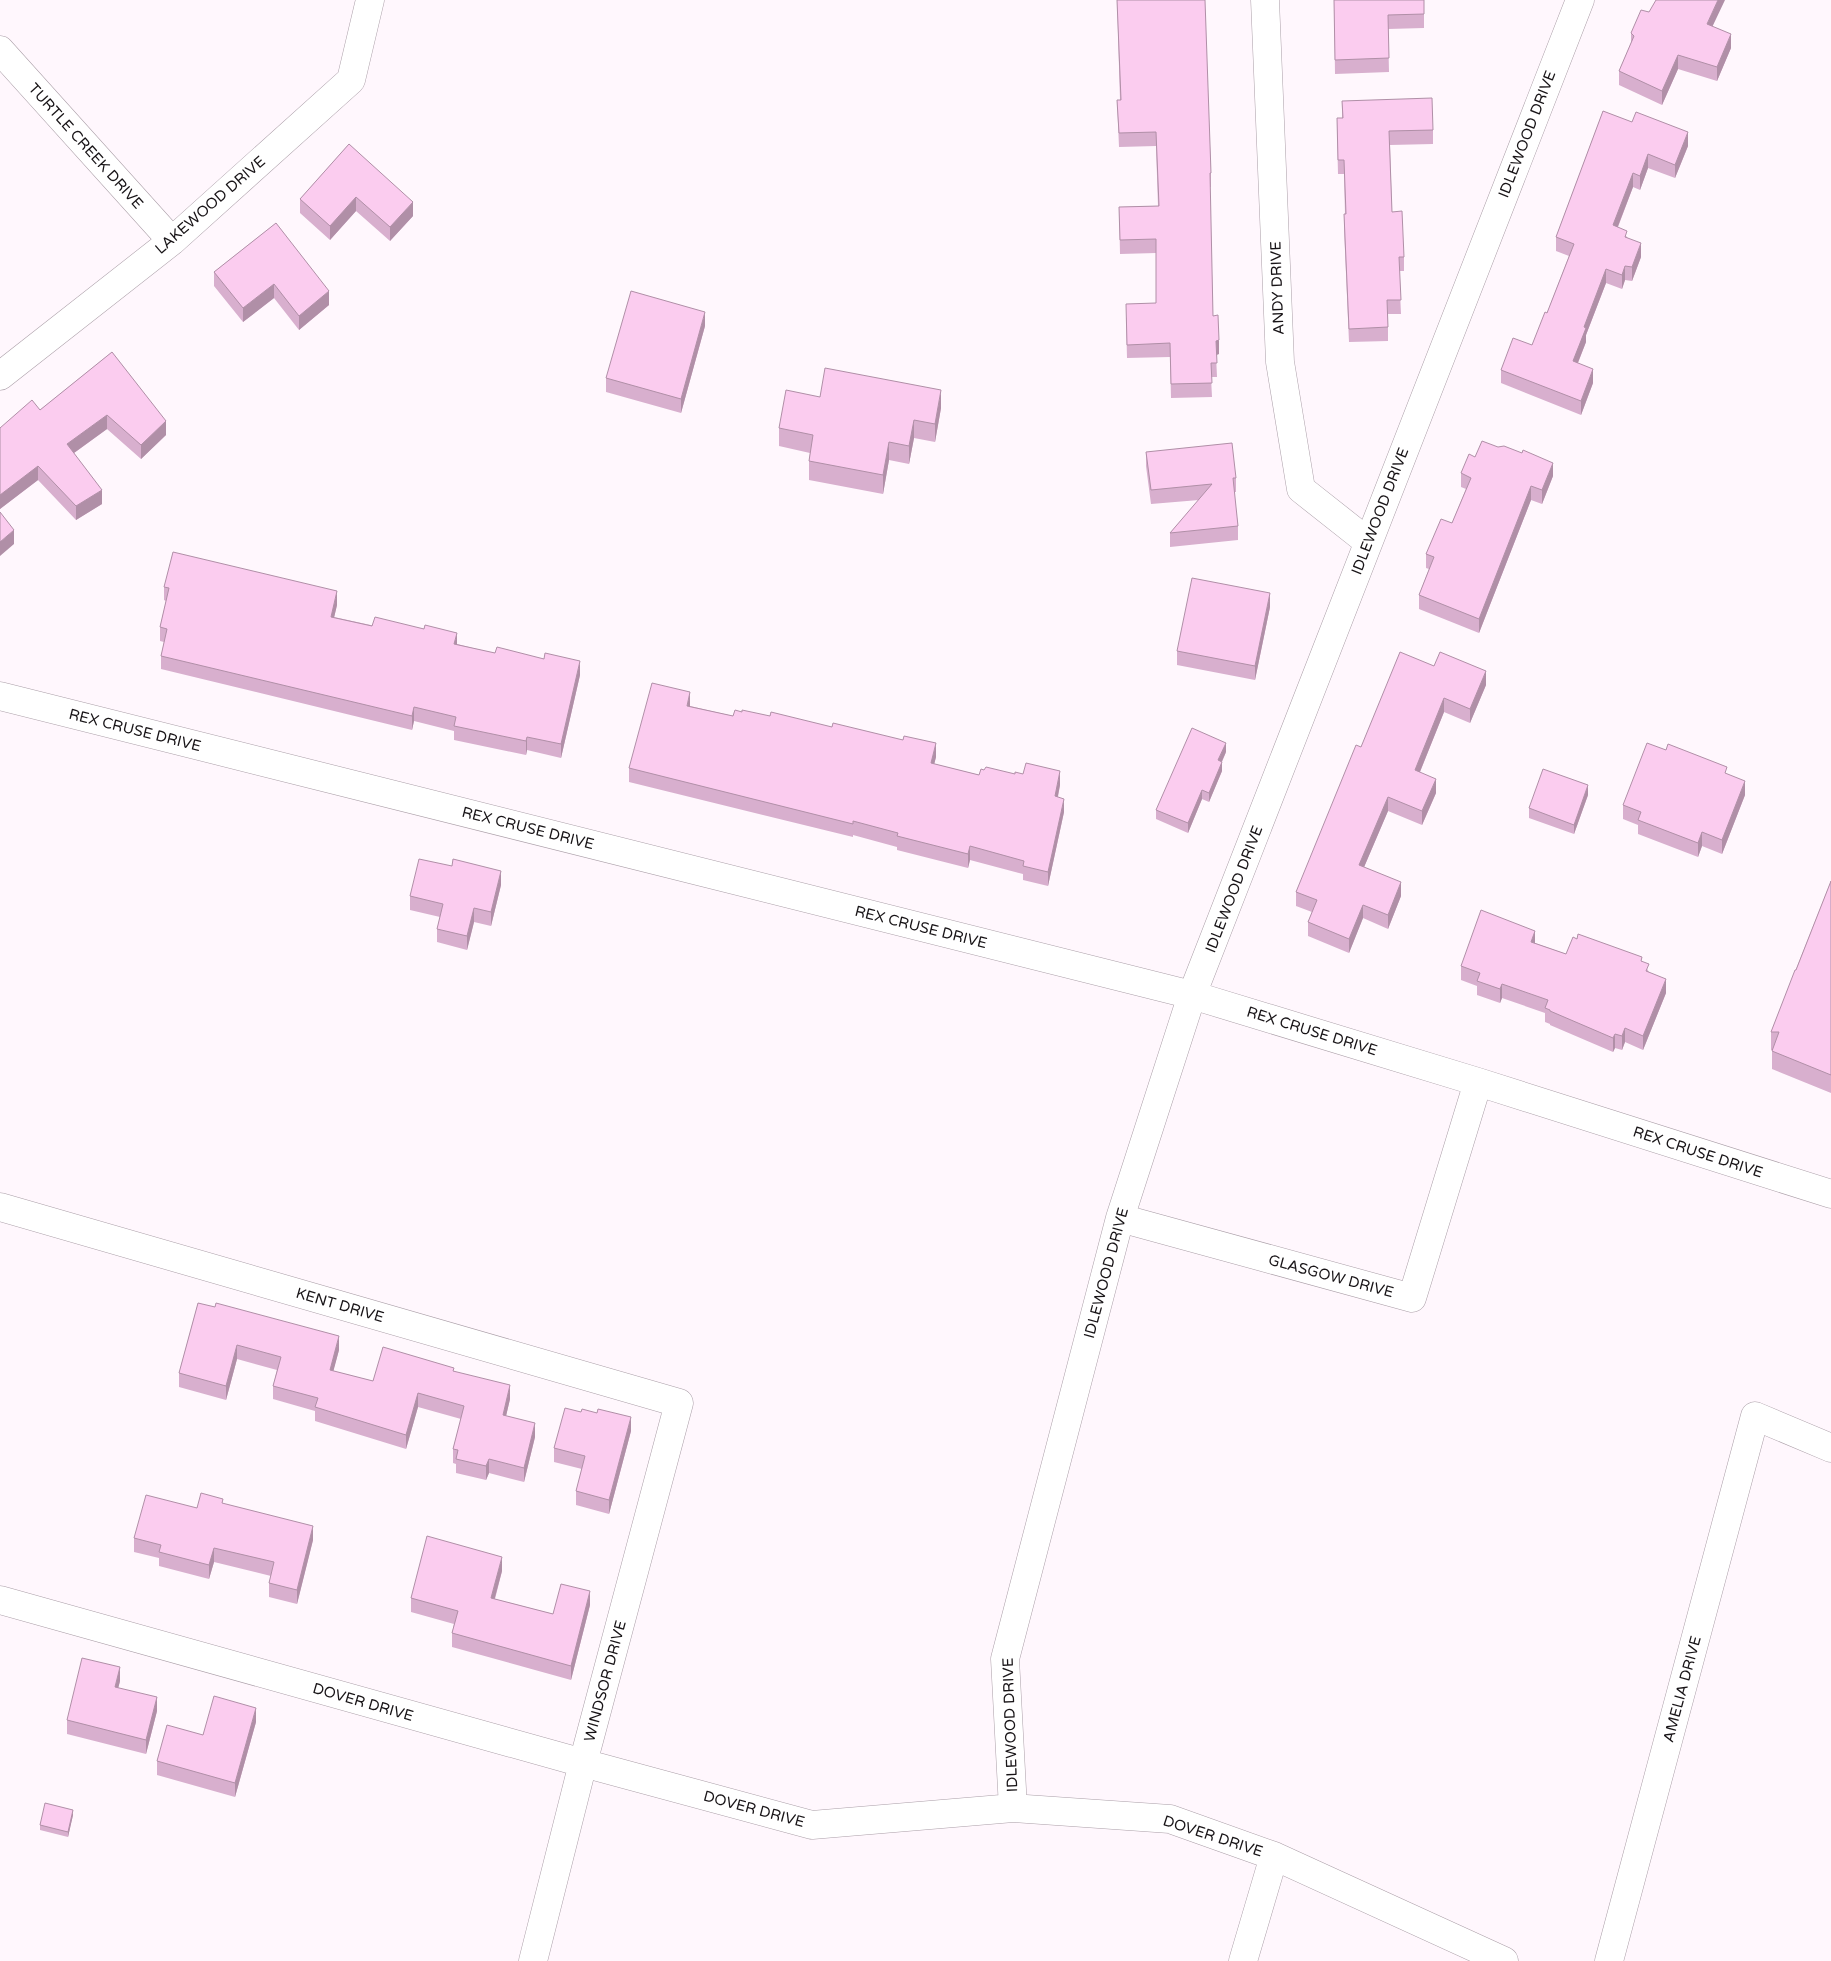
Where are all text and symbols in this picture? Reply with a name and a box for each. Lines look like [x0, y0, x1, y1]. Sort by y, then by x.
street label: IDLEWOOD DRIVE [1494, 68, 1560, 200]
street label: TURTLE CREEK DRIVE [25, 79, 147, 213]
street label: LAKEWOOD DRIVE [151, 152, 269, 258]
street label: ANDY DRIVE [1266, 241, 1288, 335]
street label: IDLEWOOD DRIVE [1347, 445, 1413, 577]
street label: REX CRUSE DRIVE [67, 705, 203, 755]
street label: REX CRUSE DRIVE [460, 803, 596, 853]
street label: IDLEWOOD DRIVE [1201, 823, 1267, 955]
street label: REX CRUSE DRIVE [853, 902, 989, 952]
street label: REX CRUSE DRIVE [1245, 1003, 1379, 1059]
street label: REX CRUSE DRIVE [1631, 1122, 1765, 1182]
street label: IDLEWOOD DRIVE [1080, 1206, 1132, 1340]
street label: GLASGOW DRIVE [1266, 1251, 1396, 1301]
street label: KENT DRIVE [294, 1284, 386, 1326]
street label: WINDSOR DRIVE [580, 1618, 630, 1744]
street label: AMELIA DRIVE [1659, 1634, 1705, 1744]
street label: IDLEWOOD DRIVE [999, 1657, 1021, 1793]
street label: DOVER DRIVE [311, 1679, 415, 1725]
street label: DOVER DRIVE [701, 1787, 807, 1831]
street label: DOVER DRIVE [1161, 1811, 1265, 1861]

